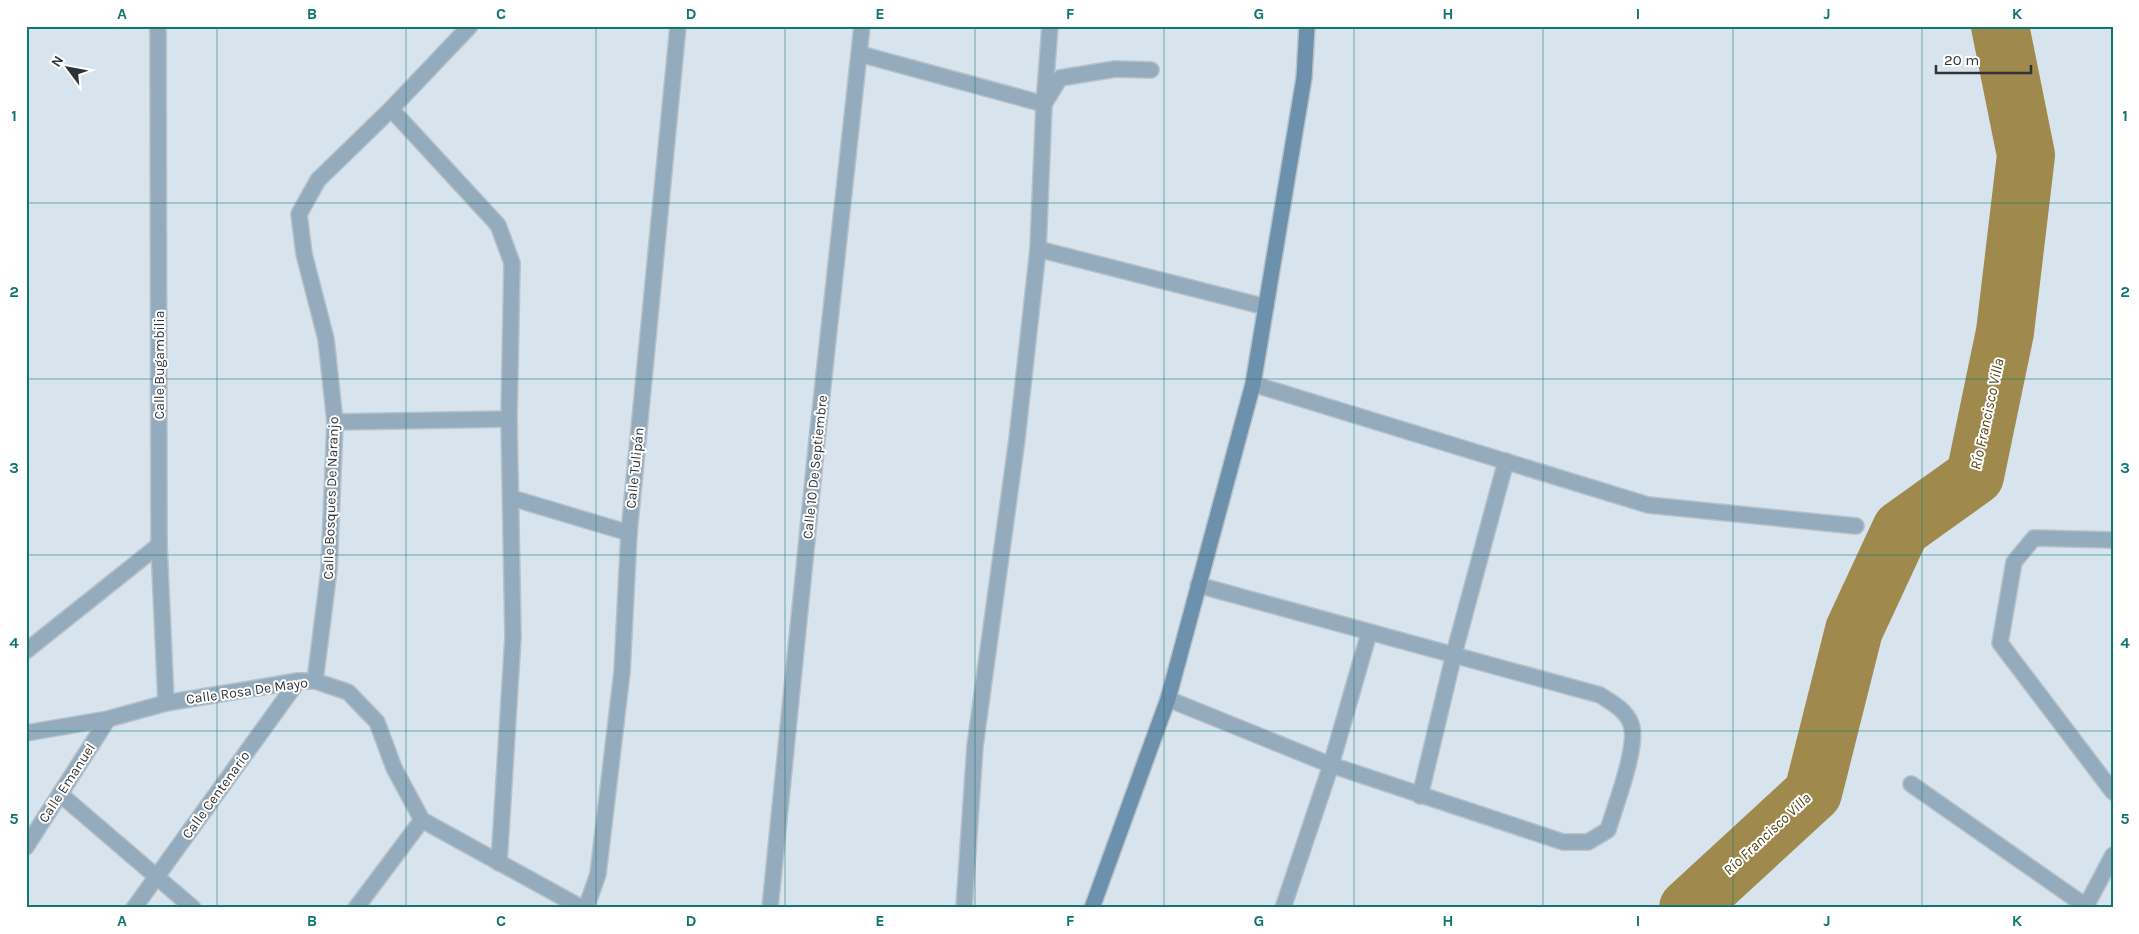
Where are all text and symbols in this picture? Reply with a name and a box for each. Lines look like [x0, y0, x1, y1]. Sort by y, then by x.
text: A [117, 4, 127, 23]
text: B [307, 4, 317, 23]
text: C [496, 4, 506, 23]
text: D [686, 4, 697, 23]
text: E [875, 4, 885, 23]
text: F [1066, 4, 1075, 23]
text: G [1254, 4, 1264, 23]
text: H [1442, 4, 1454, 23]
text: I [1636, 4, 1640, 23]
text: J [1823, 4, 1831, 23]
text: K [2012, 4, 2023, 23]
north arrow [42, 42, 92, 92]
scale bar [1936, 42, 2032, 74]
text: 20 m [1944, 51, 1979, 69]
text: N [48, 53, 67, 70]
text: 1 [11, 106, 17, 125]
text: 1 [2122, 106, 2128, 125]
text: 2 [9, 282, 19, 301]
text: 2 [2120, 282, 2130, 301]
street label: Calle Bugambilia [151, 311, 168, 419]
water label: Río Francisco Villa [1966, 357, 2008, 471]
street label: Calle 10 De Septiembre [799, 394, 831, 540]
street label: Calle Bosques De Naranjo [320, 416, 342, 580]
street label: Calle Tulipán [622, 427, 648, 509]
text: 3 [9, 458, 19, 477]
text: 3 [2120, 458, 2130, 477]
text: 4 [9, 633, 19, 652]
text: 4 [2120, 633, 2130, 652]
street label: Calle Rosa De Mayo [185, 674, 309, 708]
street label: Calle Emanuel [35, 740, 99, 826]
street label: Calle Centenario [178, 748, 254, 842]
water label: Río Francisco Villa [1719, 789, 1815, 879]
text: 5 [9, 809, 19, 828]
text: 5 [2120, 809, 2130, 828]
text: A [117, 911, 127, 930]
text: B [307, 911, 317, 930]
text: C [496, 911, 506, 930]
text: D [686, 911, 697, 930]
text: E [875, 911, 885, 930]
text: F [1066, 911, 1075, 930]
text: G [1254, 911, 1264, 930]
text: H [1442, 911, 1454, 930]
text: I [1636, 911, 1640, 930]
text: J [1823, 911, 1831, 930]
text: K [2012, 911, 2023, 930]

